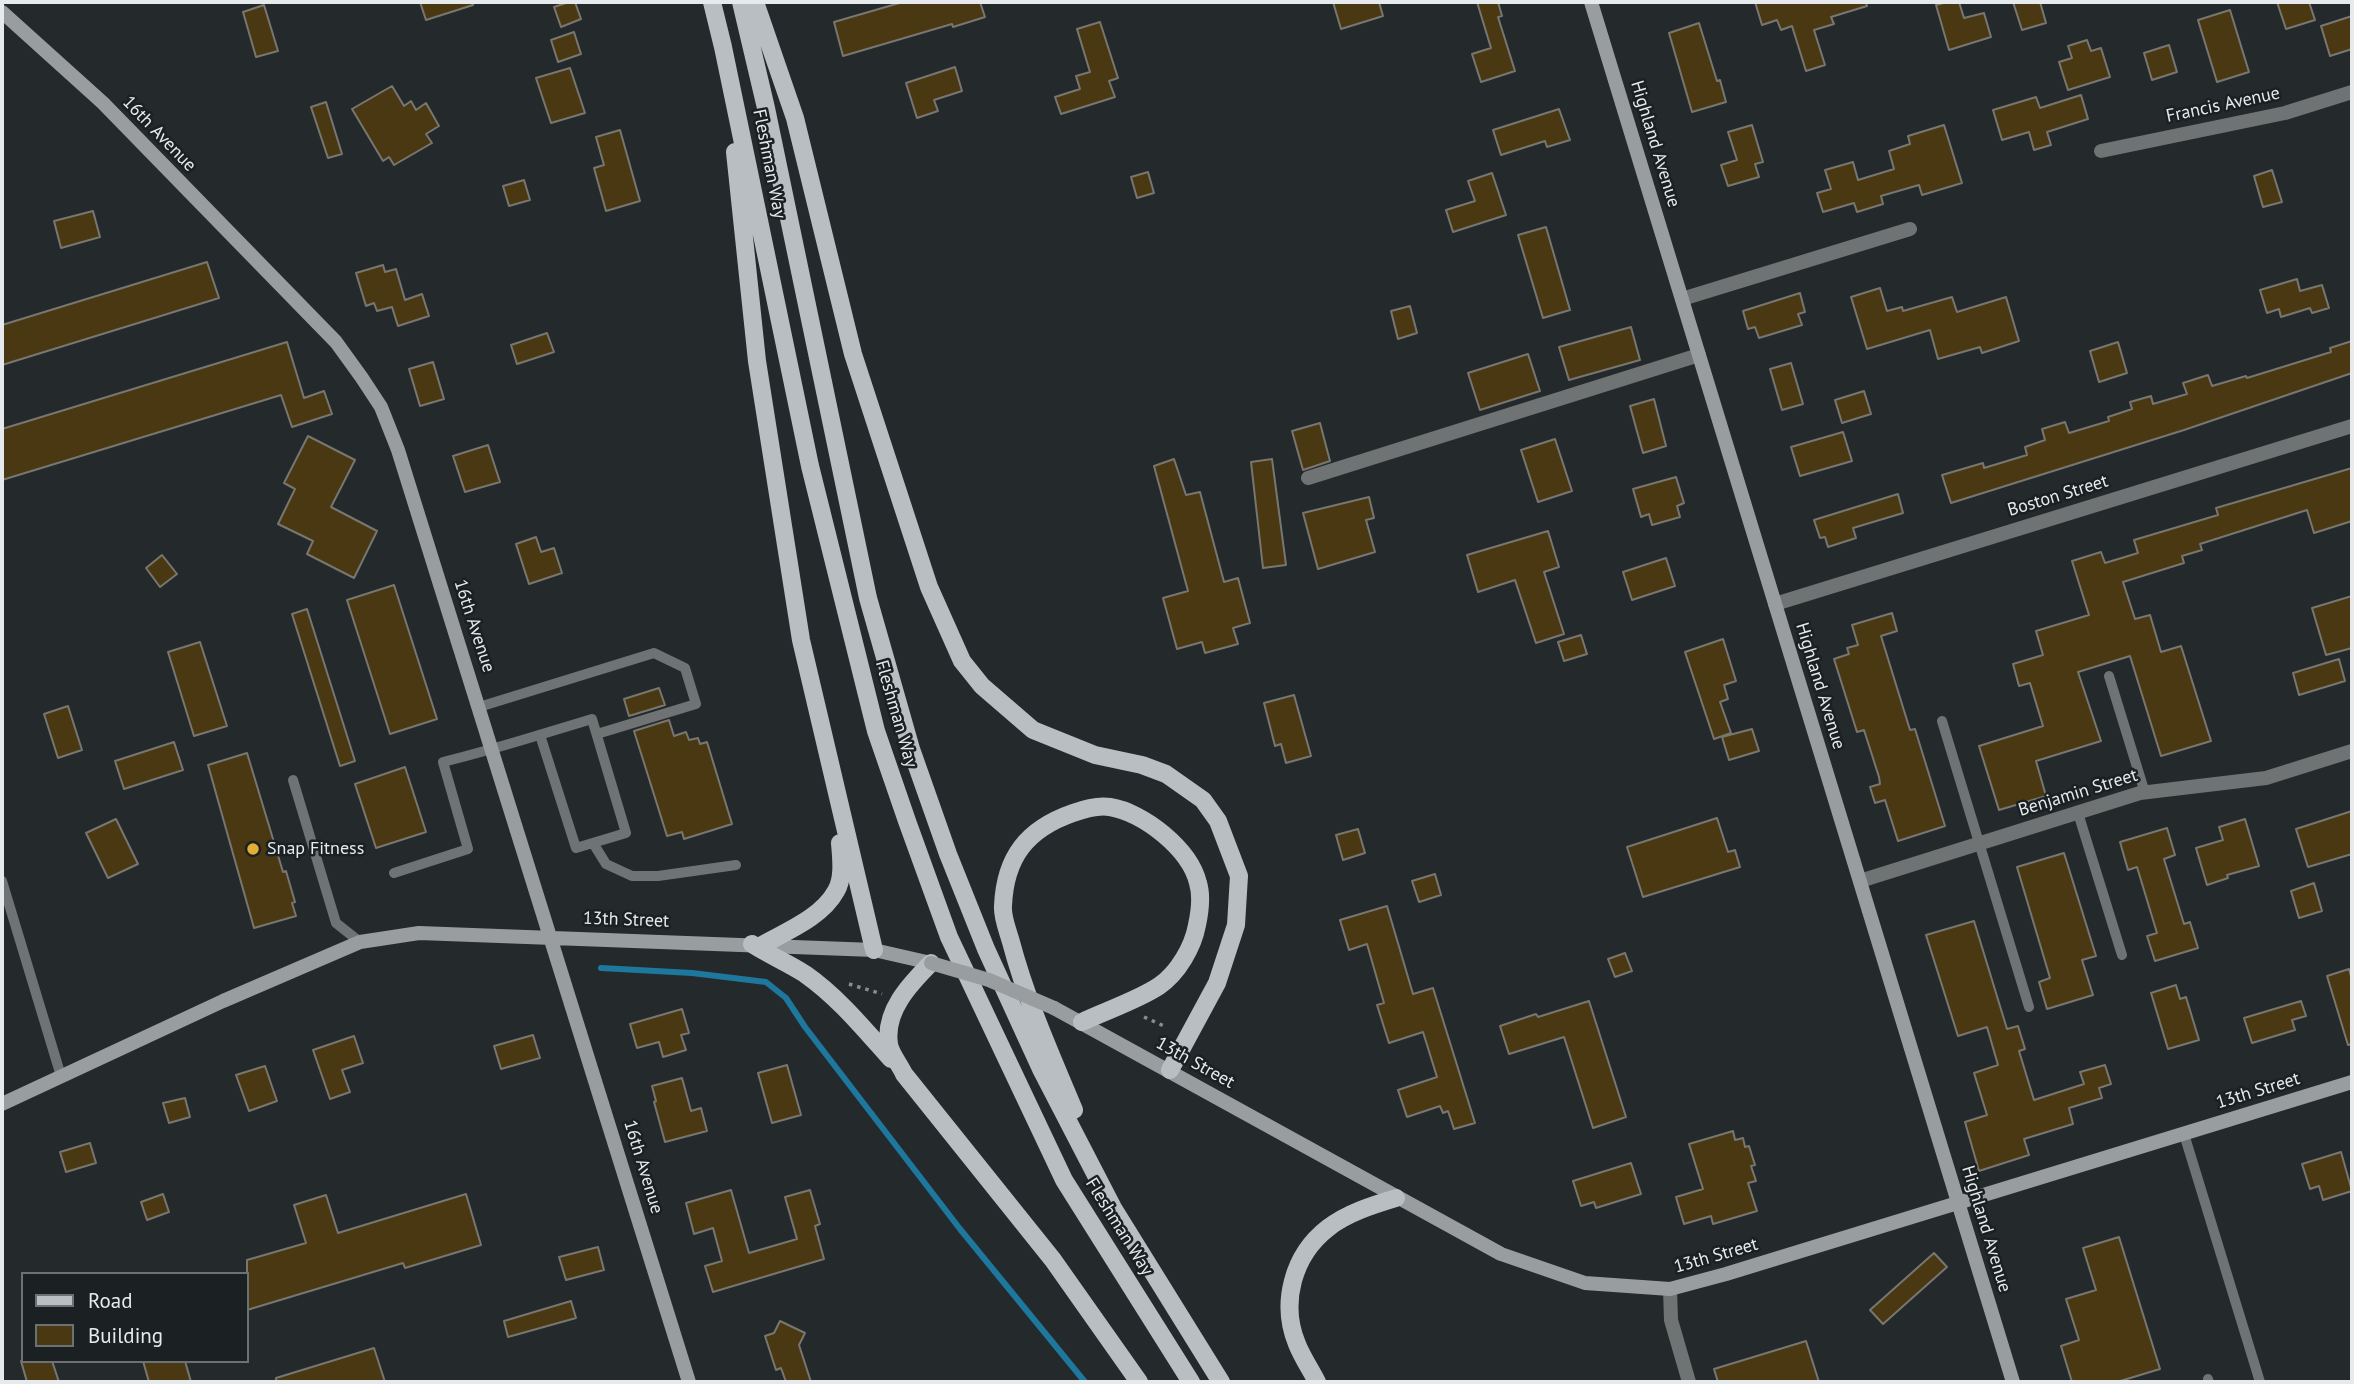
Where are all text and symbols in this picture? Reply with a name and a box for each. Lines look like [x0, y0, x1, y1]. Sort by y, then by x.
street label: Highland Avenue [1625, 78, 1685, 210]
street label: Francis Avenue [2164, 82, 2282, 128]
street label: 16th Avenue [118, 92, 200, 176]
street label: Fleshman Way [748, 108, 790, 220]
street label: Boston Street [2005, 470, 2111, 522]
street label: 16th Avenue [449, 577, 499, 675]
street label: Highland Avenue [1790, 620, 1850, 752]
street label: Fleshman Way [870, 658, 922, 770]
street label: Benjamin Street [2016, 765, 2140, 821]
place label: Snap Fitness [267, 838, 364, 860]
marker: Snap Fitness [245, 841, 261, 857]
street label: 13th Street [582, 908, 670, 932]
street label: 13th Street [1152, 1033, 1238, 1093]
street label: 13th Street [2214, 1068, 2302, 1114]
street label: 16th Avenue [619, 1118, 667, 1216]
street label: Highland Avenue [1956, 1163, 2016, 1295]
street label: Fleshman Way [1080, 1174, 1158, 1280]
street label: 13th Street [1672, 1234, 1760, 1278]
legend [21, 1272, 248, 1363]
text: Road [88, 1287, 132, 1314]
text: Building [88, 1322, 163, 1349]

